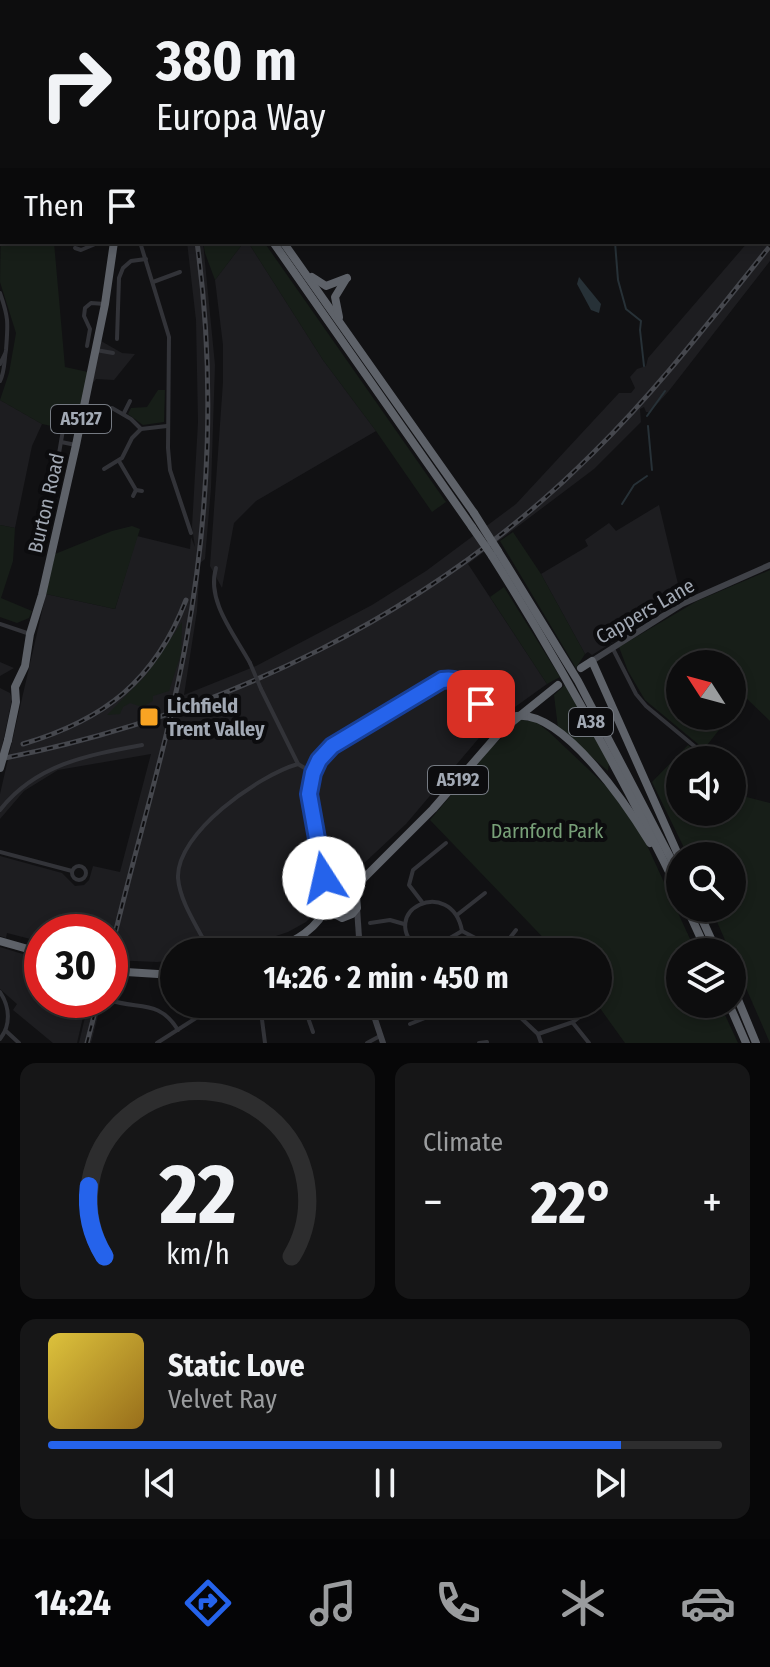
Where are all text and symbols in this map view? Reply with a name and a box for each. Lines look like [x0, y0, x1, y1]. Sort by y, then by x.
text: 380 m [156, 28, 297, 95]
icon: right [24, 32, 128, 136]
text: Europa Way [156, 96, 326, 140]
icon: arrive [100, 184, 144, 228]
text: Then [24, 188, 84, 224]
road number: A5127 [51, 405, 111, 433]
street label: Burton Road [23, 451, 69, 555]
street label: Cappers Lane [591, 573, 699, 649]
north arrow [666, 650, 746, 730]
map controls [666, 650, 746, 1018]
pin [447, 670, 515, 738]
icon: arrive [459, 682, 503, 726]
place label: Lichfield Trent Valley [167, 694, 265, 741]
marker: Lichfield Trent Valley [138, 706, 160, 728]
road number: A38 [569, 708, 613, 736]
button: sound [666, 746, 746, 826]
road number: A5192 [428, 766, 488, 794]
park label: Darnford Park [491, 819, 604, 843]
position arrow [282, 836, 366, 920]
button: search [666, 842, 746, 922]
speed limit sign: 30 [24, 914, 128, 1018]
button: layers [666, 938, 746, 1018]
text: 14:26 · 2 min · 450 m [263, 960, 509, 996]
text: Climate [423, 1127, 503, 1158]
text: 22 [158, 1145, 236, 1245]
text: 22° [531, 1167, 614, 1239]
text: − [423, 1176, 443, 1229]
text: + [702, 1176, 722, 1229]
text: km/h [166, 1237, 229, 1272]
text: Static Love [168, 1348, 305, 1384]
text: Velvet Ray [168, 1384, 277, 1415]
icon: previous [138, 1461, 182, 1505]
icon: pause [363, 1461, 407, 1505]
icon: next [588, 1461, 632, 1505]
icon: directions [180, 1575, 236, 1631]
icon: music [305, 1575, 361, 1631]
icon: phone [430, 1575, 486, 1631]
icon: climate [555, 1575, 611, 1631]
icon: car [680, 1575, 736, 1631]
text: 14:24 [34, 1581, 111, 1625]

